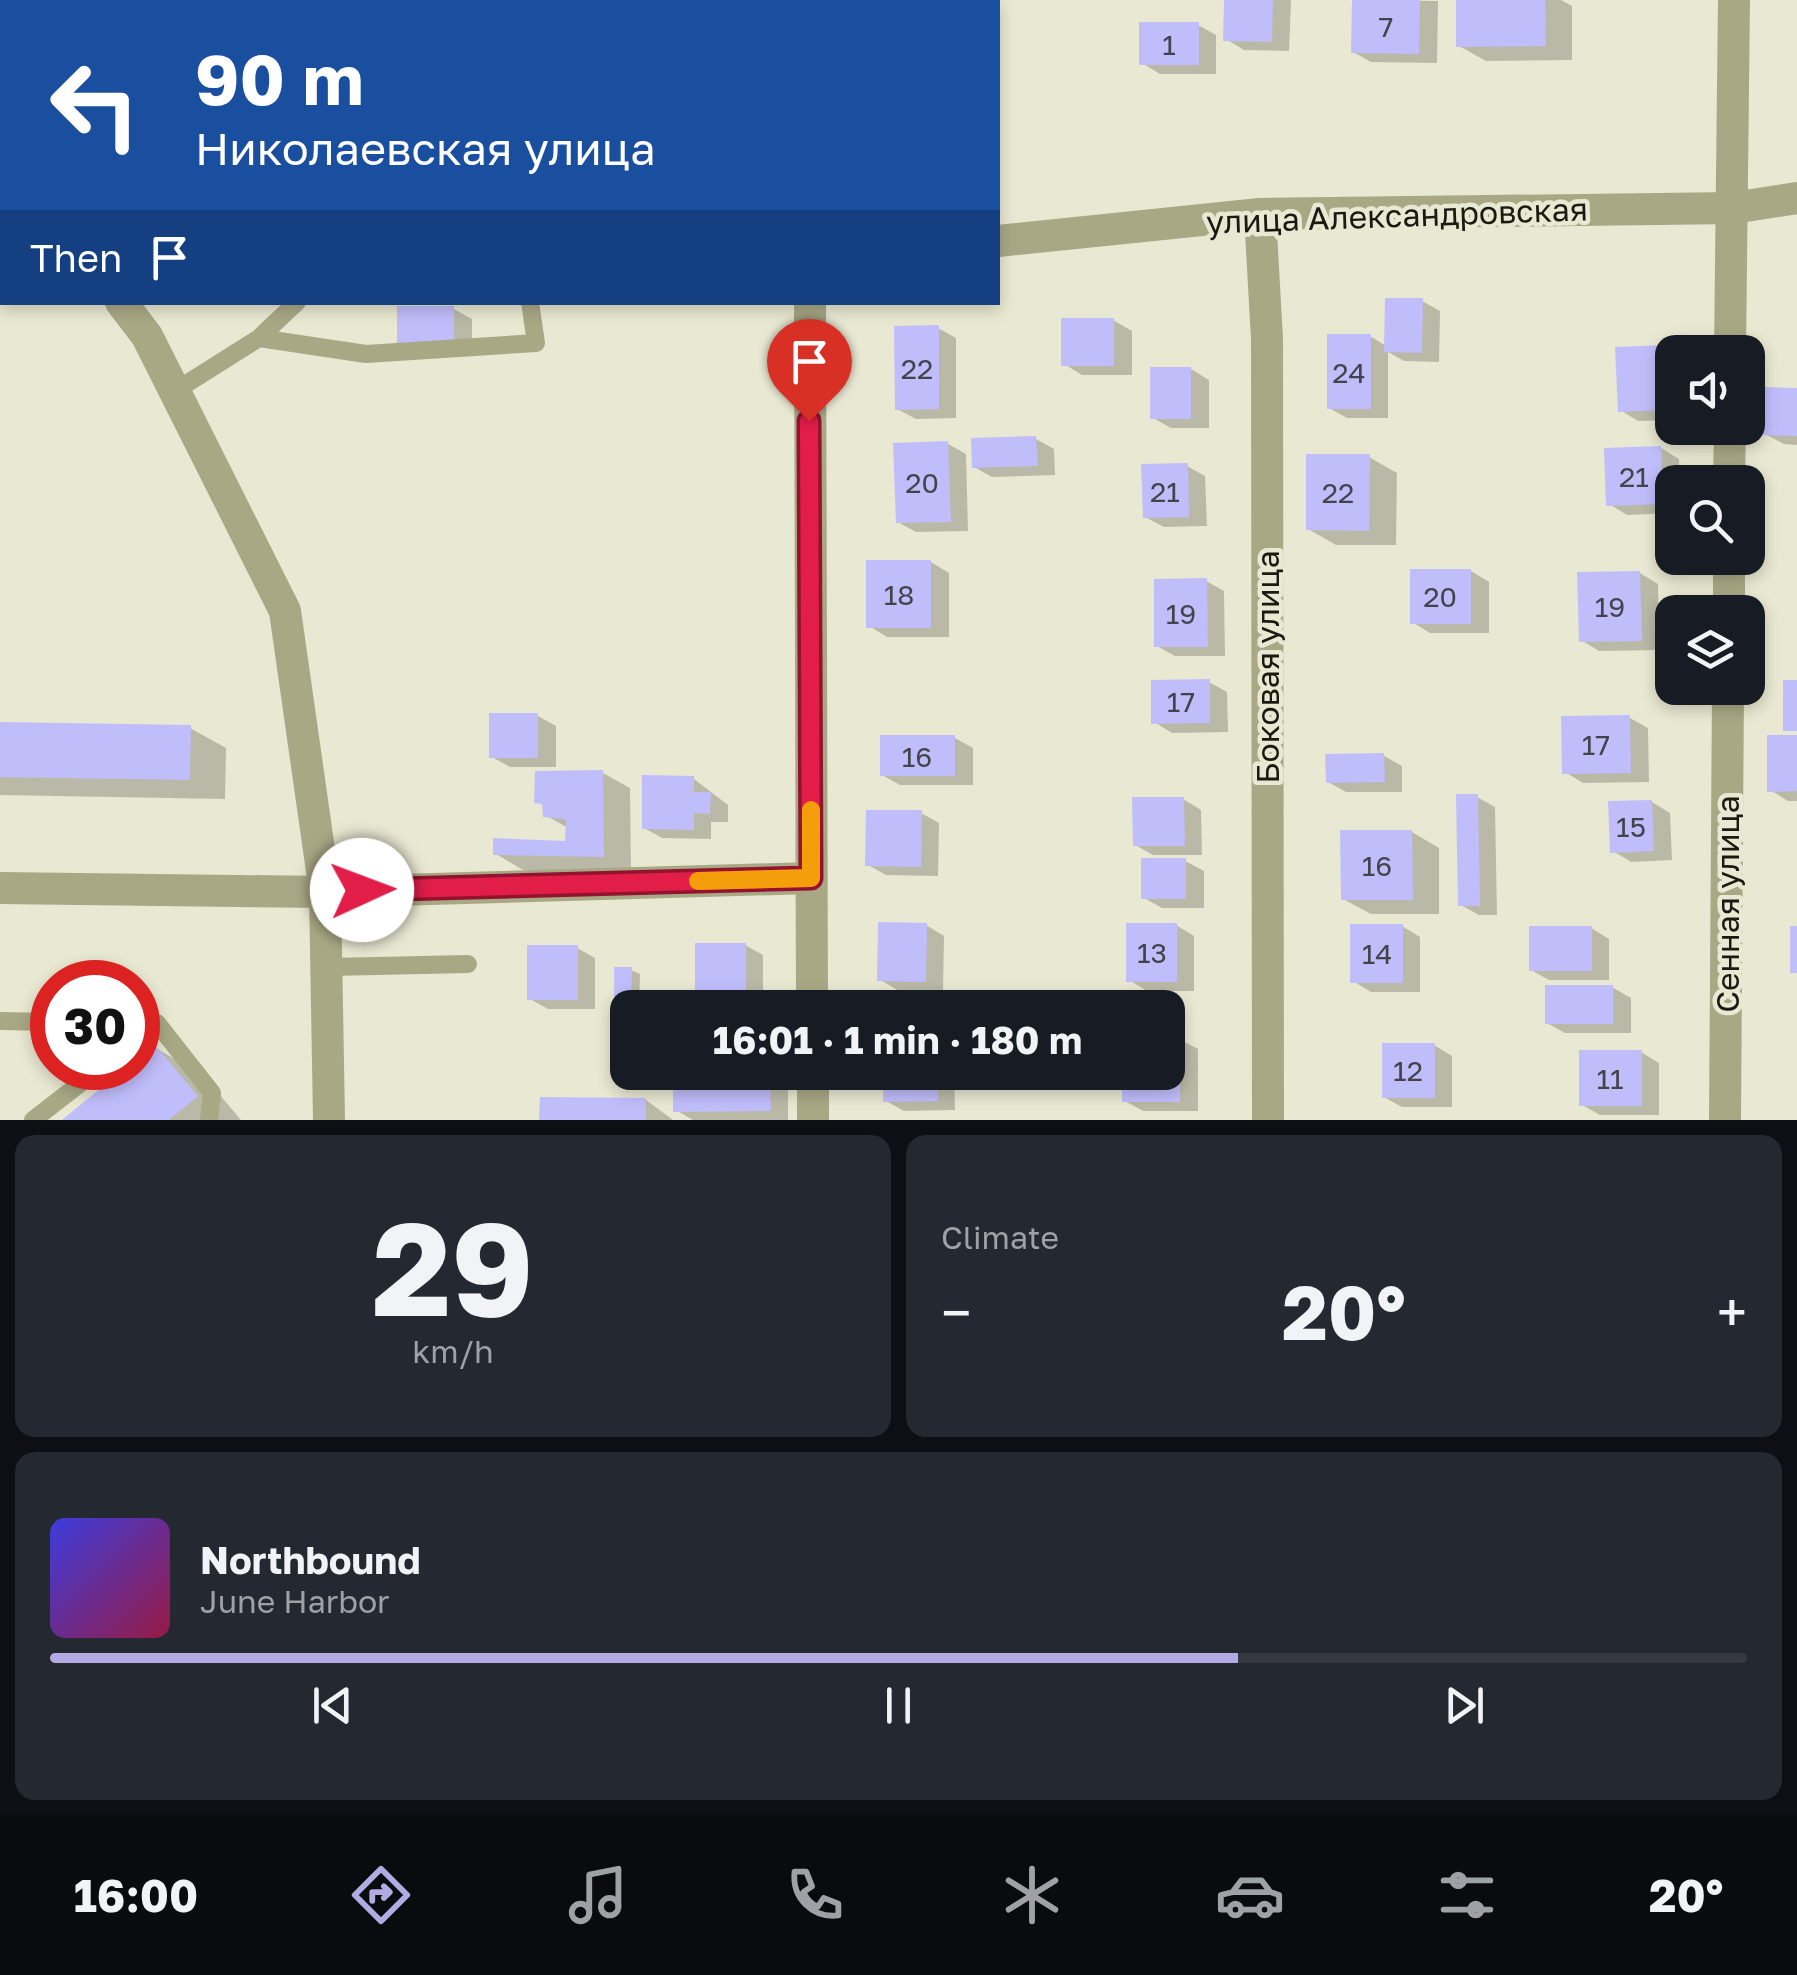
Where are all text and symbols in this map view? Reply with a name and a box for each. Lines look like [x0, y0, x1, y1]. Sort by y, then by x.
house number: 7 [1379, 10, 1393, 43]
house number: 1 [1162, 28, 1176, 61]
text: 90 m [195, 36, 364, 120]
icon: left [30, 40, 160, 170]
text: Николаевская улица [195, 121, 656, 175]
street label: улица Александровская [1205, 189, 1589, 241]
icon: arrive [142, 230, 197, 285]
text: Then [30, 235, 122, 280]
pin [767, 319, 852, 422]
icon: arrive [782, 334, 837, 389]
map controls [1655, 335, 1765, 705]
button: sound [1655, 335, 1765, 445]
house number: 22 [901, 352, 933, 385]
house number: 24 [1332, 356, 1366, 389]
house number: 21 [1619, 460, 1649, 493]
button: search [1655, 465, 1765, 575]
house number: 20 [905, 466, 939, 499]
house number: 21 [1150, 475, 1180, 508]
house number: 22 [1322, 476, 1354, 509]
street label: Боковая улица [1248, 550, 1286, 784]
house number: 18 [884, 578, 914, 611]
house number: 20 [1423, 580, 1457, 613]
house number: 19 [1595, 590, 1625, 623]
button: layers [1655, 595, 1765, 705]
house number: 19 [1166, 597, 1196, 630]
house number: 17 [1167, 685, 1195, 718]
house number: 17 [1582, 728, 1610, 761]
house number: 16 [902, 740, 932, 773]
street label: Сенная улица [1708, 795, 1746, 1013]
house number: 15 [1616, 810, 1646, 843]
position arrow [310, 838, 414, 942]
house number: 16 [1362, 849, 1392, 882]
house number: 13 [1137, 936, 1167, 969]
house number: 14 [1362, 937, 1392, 970]
speed limit sign: 30 [30, 960, 160, 1090]
text: 16:01 · 1 min · 180 m [713, 1017, 1082, 1062]
house number: 12 [1393, 1054, 1423, 1087]
house number: 11 [1596, 1062, 1624, 1095]
text: 29 [372, 1189, 534, 1345]
text: Climate [941, 1218, 1059, 1256]
text: 20° [1282, 1266, 1406, 1357]
text: − [941, 1279, 971, 1345]
text: + [1717, 1279, 1747, 1345]
text: km/h [412, 1332, 494, 1370]
text: Northbound [200, 1537, 421, 1582]
text: June Harbor [200, 1582, 390, 1620]
icon: previous [305, 1678, 360, 1733]
icon: pause [871, 1678, 926, 1733]
icon: next [1437, 1678, 1492, 1733]
icon: directions [346, 1860, 416, 1930]
icon: music [563, 1860, 633, 1930]
icon: phone [780, 1860, 850, 1930]
icon: climate [997, 1860, 1067, 1930]
icon: car [1215, 1860, 1285, 1930]
icon: filters [1432, 1860, 1502, 1930]
text: 16:00 [74, 1868, 198, 1922]
text: 20° [1649, 1868, 1723, 1922]

